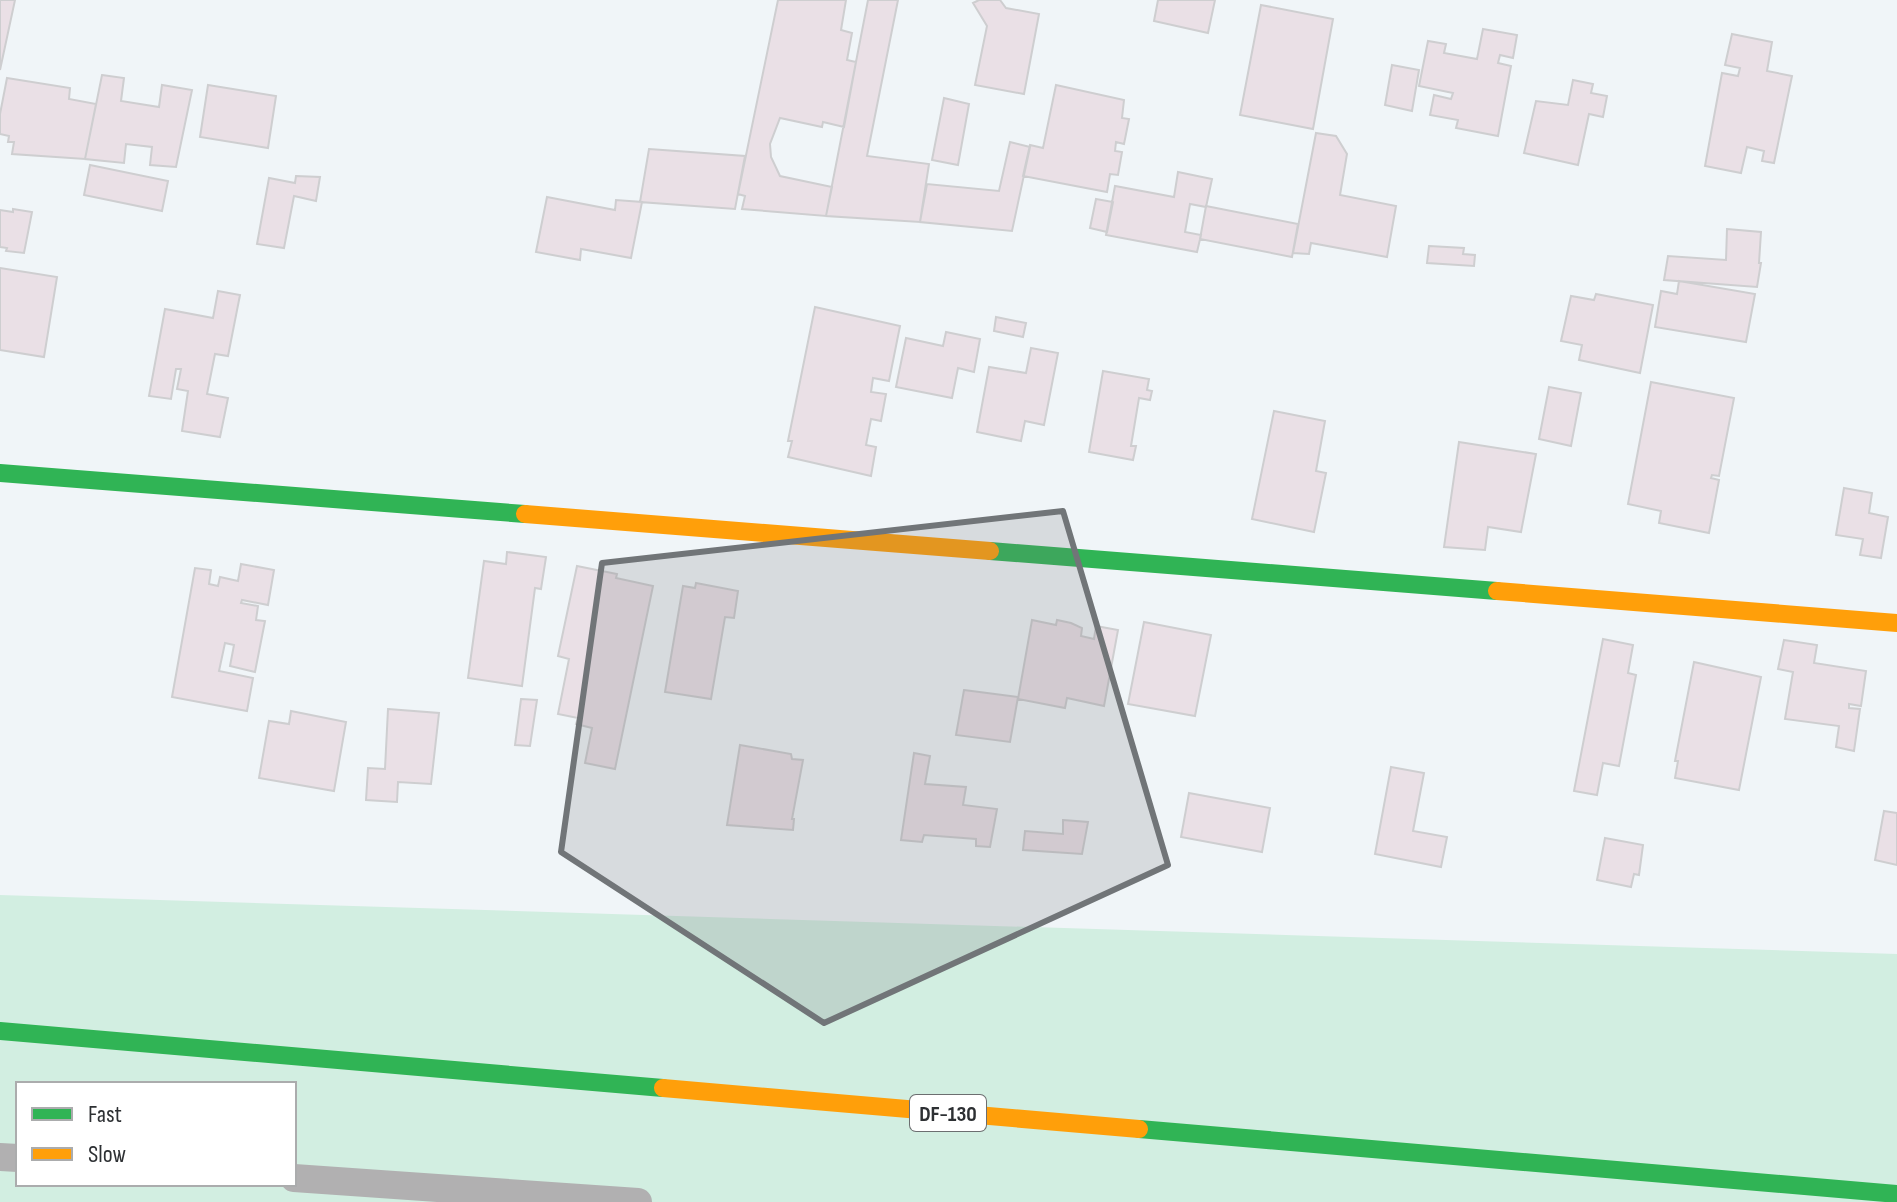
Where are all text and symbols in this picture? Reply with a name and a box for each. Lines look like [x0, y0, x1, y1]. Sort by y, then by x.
legend [16, 1082, 296, 1186]
road number: DF-130 [910, 1095, 986, 1131]
text: Fast [88, 1100, 122, 1129]
text: Slow [88, 1140, 126, 1169]

